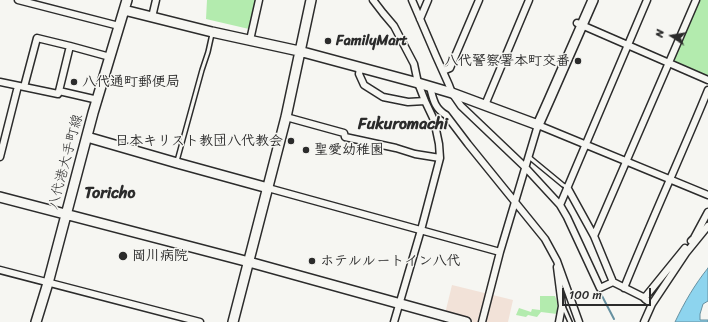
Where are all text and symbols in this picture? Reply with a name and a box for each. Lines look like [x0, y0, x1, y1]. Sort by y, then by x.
north arrow [652, 16, 692, 56]
text: N [650, 28, 670, 39]
place label: FamilyMart [336, 33, 407, 49]
marker: FamilyMart [323, 36, 333, 46]
place label: 八代警察署本町交番 [444, 53, 570, 69]
marker: 八代警察署本町交番 [573, 56, 583, 66]
place label: 八代通町郵便局 [82, 74, 180, 90]
marker: 八代通町郵便局 [69, 77, 79, 87]
street label: 八代港大手町線 [45, 112, 87, 212]
district label: Fukuromachi [358, 115, 448, 135]
place label: 日本キリスト教団八代教会 [115, 133, 283, 149]
marker: 日本キリスト教団八代教会 [286, 136, 296, 146]
place label: 聖愛幼稚園 [314, 142, 384, 158]
marker: 聖愛幼稚園 [301, 145, 311, 155]
district label: Toricho [85, 184, 135, 204]
place label: 岡川病院 [132, 248, 188, 264]
marker: 岡川病院 [117, 250, 129, 262]
place label: ホテルルートイン八代 [320, 253, 461, 269]
marker: ホテルルートイン八代 [307, 256, 317, 266]
scale bar [564, 280, 653, 306]
text: 100 m [569, 284, 602, 306]

